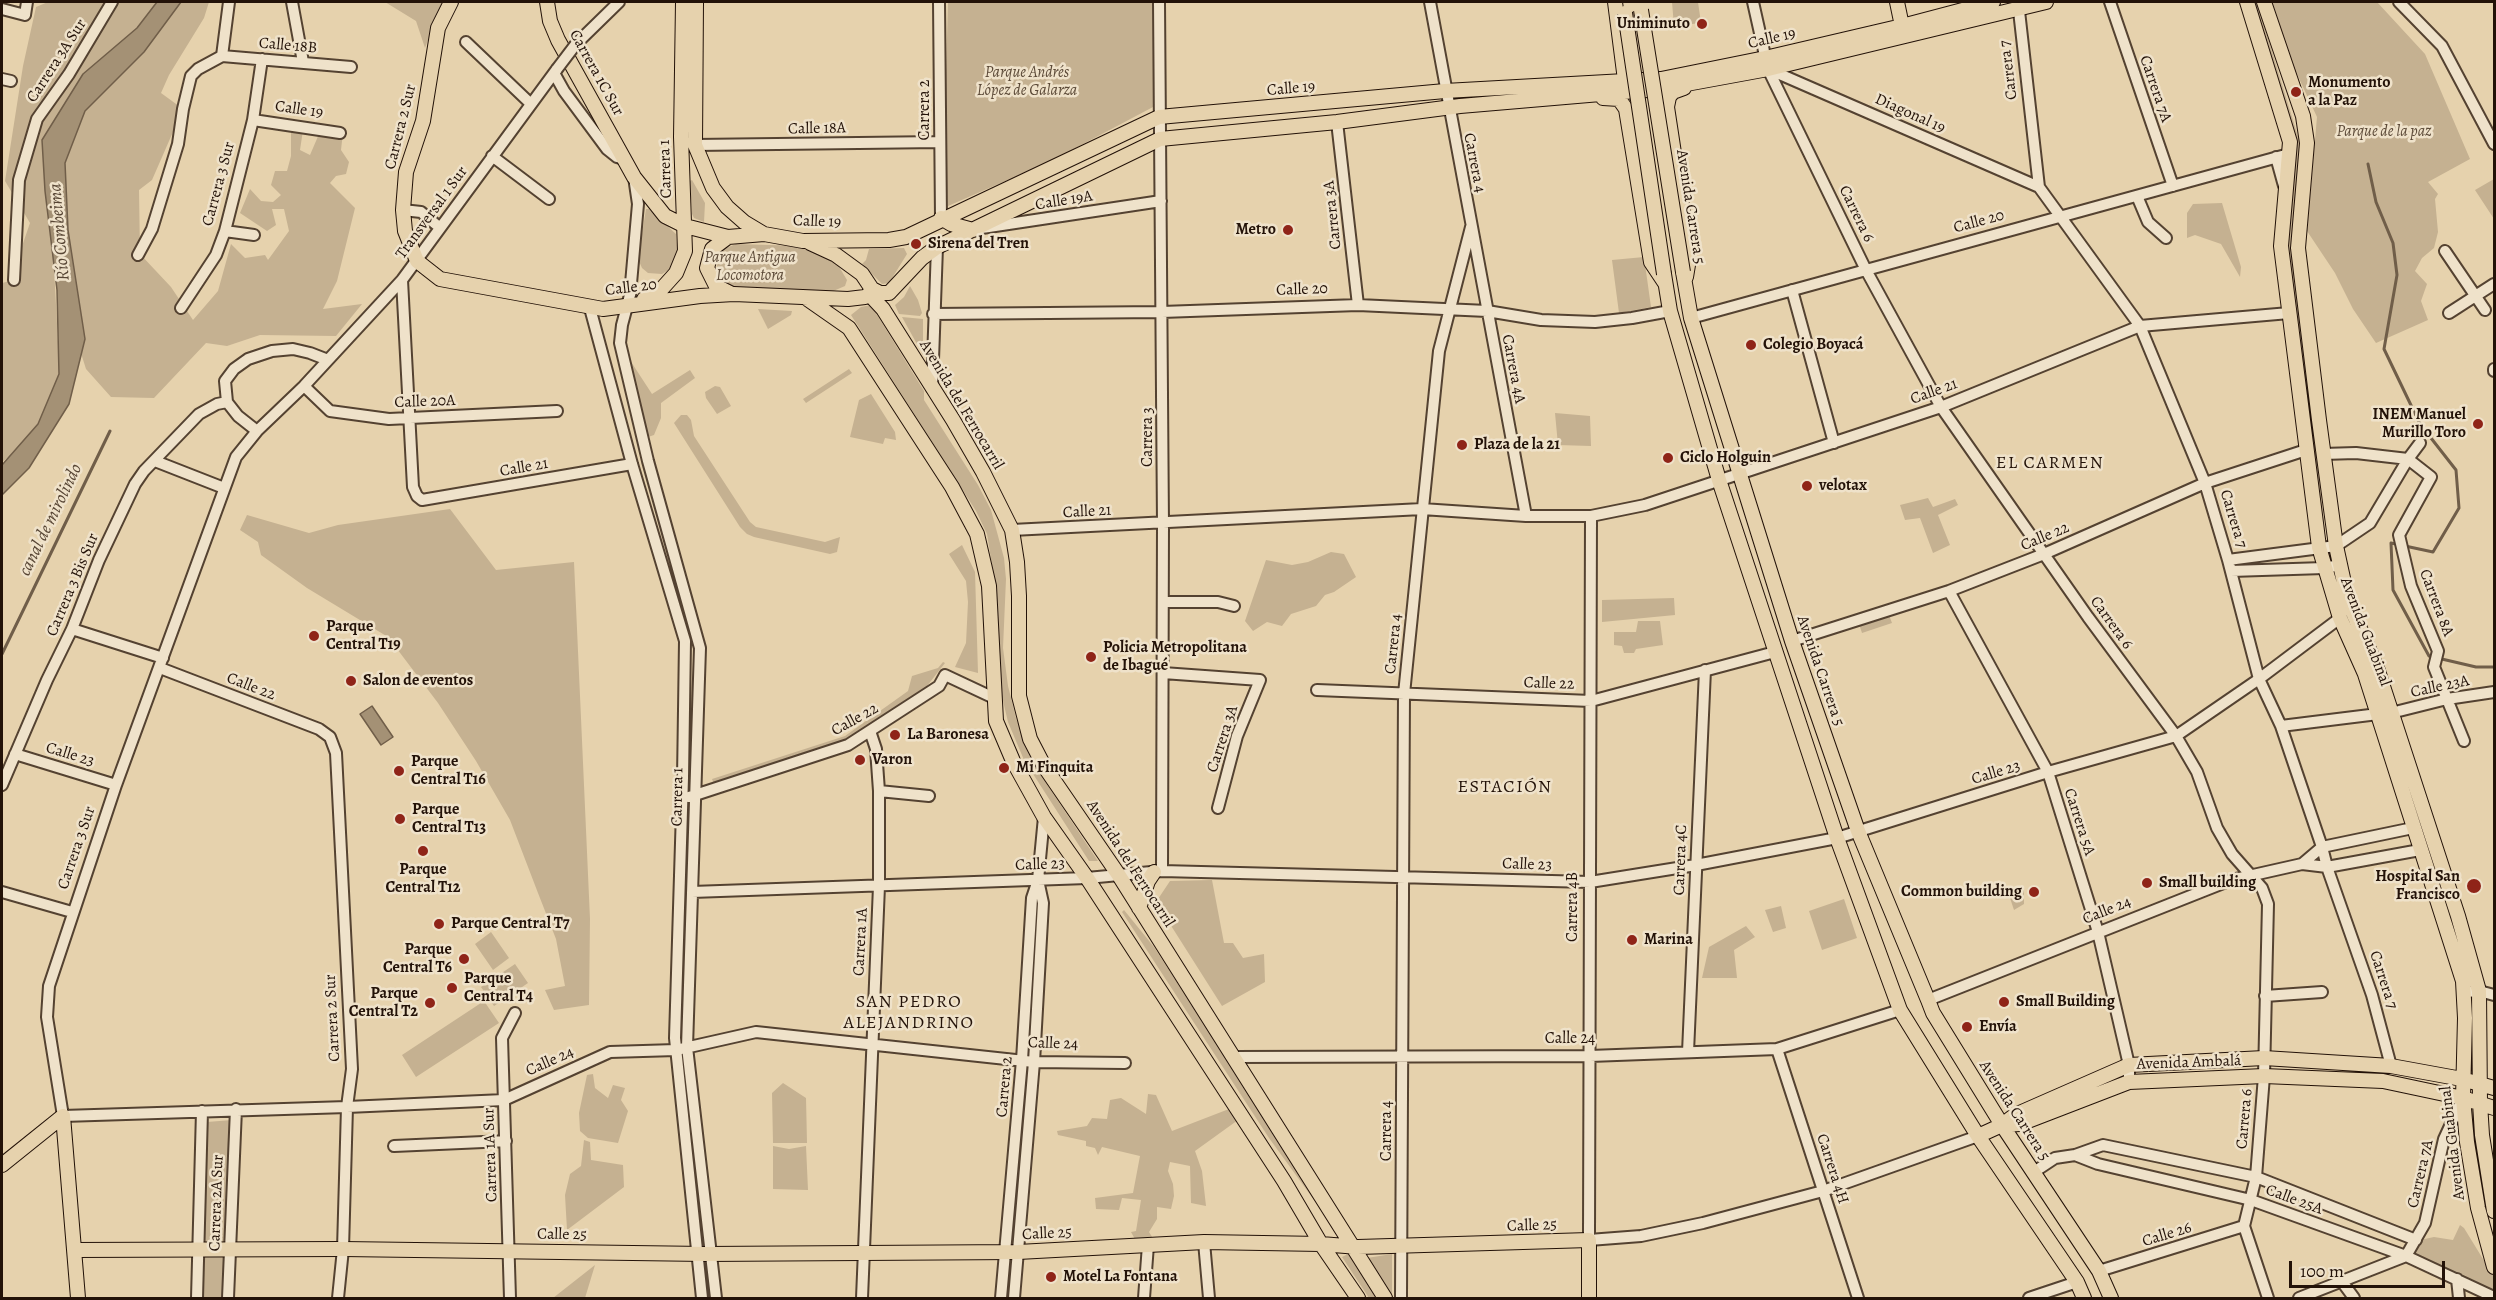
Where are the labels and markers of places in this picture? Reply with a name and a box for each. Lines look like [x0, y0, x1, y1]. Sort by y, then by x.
place label: Uniminuto [1617, 14, 1690, 34]
marker: Uniminuto [1695, 17, 1709, 31]
place label: Monumento a la Paz [2308, 73, 2391, 111]
marker: Monumento a la Paz [2289, 85, 2303, 99]
place label: Metro [1235, 220, 1276, 240]
marker: Metro [1281, 223, 1295, 237]
place label: Sirena del Tren [928, 234, 1029, 254]
marker: Sirena del Tren [909, 237, 923, 251]
place label: Colegio Boyacá [1763, 335, 1864, 355]
marker: Colegio Boyacá [1744, 338, 1758, 352]
place label: INEM Manuel Murillo Toro [2372, 405, 2466, 443]
marker: INEM Manuel Murillo Toro [2471, 417, 2485, 431]
place label: Plaza de la 21 [1474, 435, 1560, 455]
marker: Plaza de la 21 [1455, 438, 1469, 452]
place label: Ciclo Holguin [1680, 448, 1771, 468]
marker: Ciclo Holguin [1661, 451, 1675, 465]
place label: velotax [1819, 476, 1867, 496]
marker: velotax [1800, 479, 1814, 493]
place label: Parque Central T19 [326, 617, 401, 655]
marker: Parque Central T19 [307, 629, 321, 643]
place label: Policia Metropolitana de Ibagué [1103, 638, 1247, 676]
marker: Policia Metropolitana de Ibagué [1084, 650, 1098, 664]
place label: Salon de eventos [363, 671, 473, 691]
marker: Salon de eventos [344, 674, 358, 688]
place label: La Baronesa [907, 725, 989, 745]
marker: La Baronesa [888, 728, 902, 742]
place label: Varon [872, 750, 912, 770]
place label: Parque Central T16 [411, 752, 486, 790]
marker: Varon [853, 753, 867, 767]
place label: Mi Finquita [1016, 758, 1093, 778]
marker: Mi Finquita [997, 761, 1011, 775]
marker: Parque Central T16 [392, 764, 406, 778]
place label: Parque Central T13 [412, 800, 486, 838]
marker: Parque Central T13 [393, 812, 407, 826]
marker: Parque Central T12 [416, 844, 430, 858]
place label: Parque Central T12 [386, 860, 460, 898]
place label: Hospital San Francisco [2375, 867, 2460, 905]
place label: Small building [2159, 873, 2256, 893]
marker: Small building [2140, 876, 2154, 890]
marker: Hospital San Francisco [2465, 877, 2483, 895]
place label: Common building [1901, 882, 2022, 902]
marker: Common building [2027, 885, 2041, 899]
place label: Parque Central T7 [451, 914, 570, 934]
marker: Parque Central T7 [432, 917, 446, 931]
place label: Marina [1644, 930, 1693, 950]
marker: Marina [1625, 933, 1639, 947]
place label: Parque Central T6 [383, 940, 452, 978]
marker: Parque Central T6 [457, 952, 471, 966]
place label: Parque Central T4 [464, 969, 533, 1007]
marker: Parque Central T4 [445, 981, 459, 995]
place label: Parque Central T2 [349, 984, 418, 1022]
place label: Small Building [2016, 992, 2115, 1012]
marker: Small Building [1997, 995, 2011, 1009]
marker: Parque Central T2 [423, 996, 437, 1010]
place label: Envía [1979, 1017, 2017, 1037]
marker: Envía [1960, 1020, 1974, 1034]
place label: Motel La Fontana [1063, 1267, 1178, 1287]
marker: Motel La Fontana [1044, 1270, 1058, 1284]

